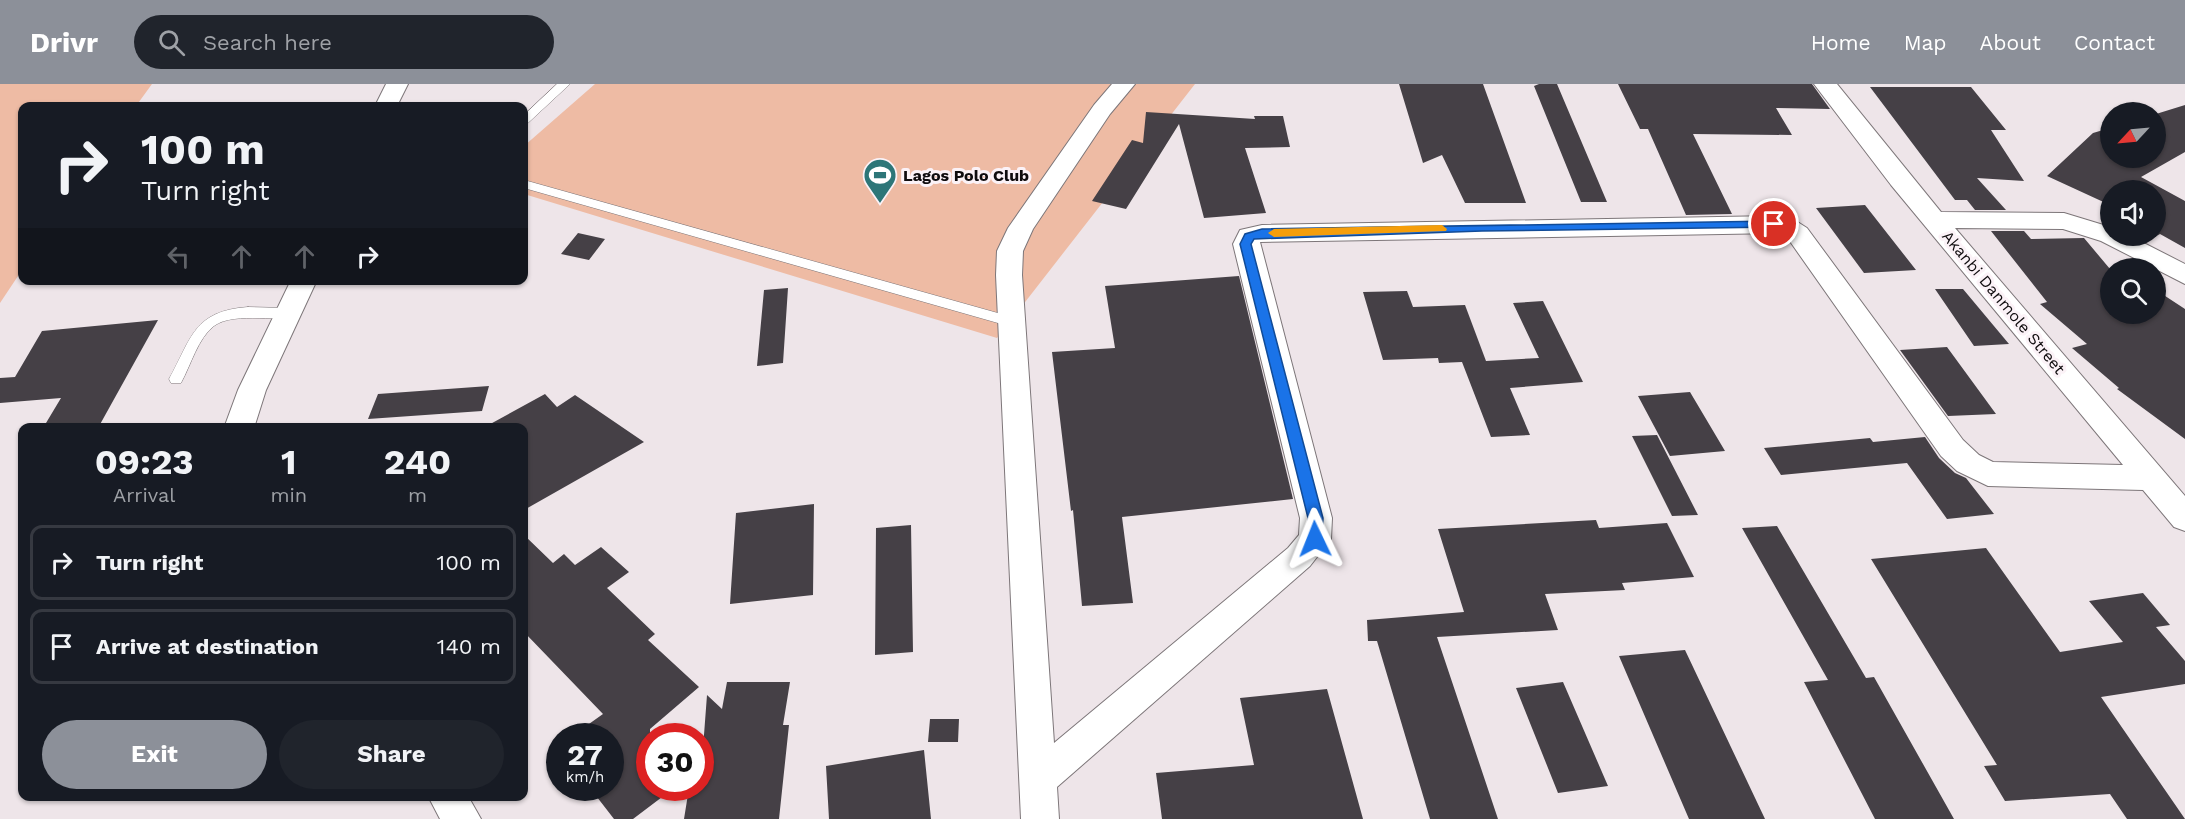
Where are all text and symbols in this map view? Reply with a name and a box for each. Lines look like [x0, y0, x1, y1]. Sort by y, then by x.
search box [134, 15, 554, 69]
text: Drivr [30, 26, 98, 59]
icon: search [155, 26, 188, 59]
text: Search here [203, 30, 332, 55]
text: Home [1811, 30, 1871, 55]
text: Map [1904, 30, 1947, 55]
text: About [1980, 30, 2041, 55]
text: Contact [2074, 30, 2155, 55]
north arrow [2100, 102, 2166, 168]
map controls [2100, 102, 2166, 324]
text: 100 m [141, 125, 265, 174]
icon: right [42, 126, 120, 204]
sports icon: Lagos Polo Club [862, 157, 898, 204]
place label: Lagos Polo Club [903, 166, 1029, 185]
text: Turn right [141, 175, 270, 207]
button: sound [2100, 180, 2166, 246]
pin [1748, 198, 1799, 249]
icon: arrive [1757, 207, 1790, 240]
street label: Akanbi Danmole Street [1938, 227, 2069, 378]
icon: left [162, 240, 195, 273]
icon: ahead [225, 240, 258, 273]
icon: ahead [288, 240, 321, 273]
icon: right [351, 240, 384, 273]
button: search [2100, 258, 2166, 324]
text: 09:23 [95, 441, 194, 483]
text: 1 [281, 441, 297, 483]
text: 240 [384, 441, 451, 483]
text: Arrival [113, 483, 175, 507]
text: min [270, 483, 307, 507]
text: m [408, 483, 427, 507]
position arrow [1283, 507, 1347, 571]
icon: right [45, 546, 78, 579]
text: Turn right [96, 550, 203, 575]
text: 100 m [437, 550, 501, 575]
icon: arrive [45, 630, 78, 663]
text: Arrive at destination [96, 634, 319, 659]
text: 140 m [437, 634, 501, 659]
button: Exit [42, 720, 267, 789]
button: Share [279, 720, 504, 789]
speed limit sign: 30 [636, 723, 714, 801]
text: 27 [567, 737, 603, 772]
text: km/h [566, 768, 604, 786]

